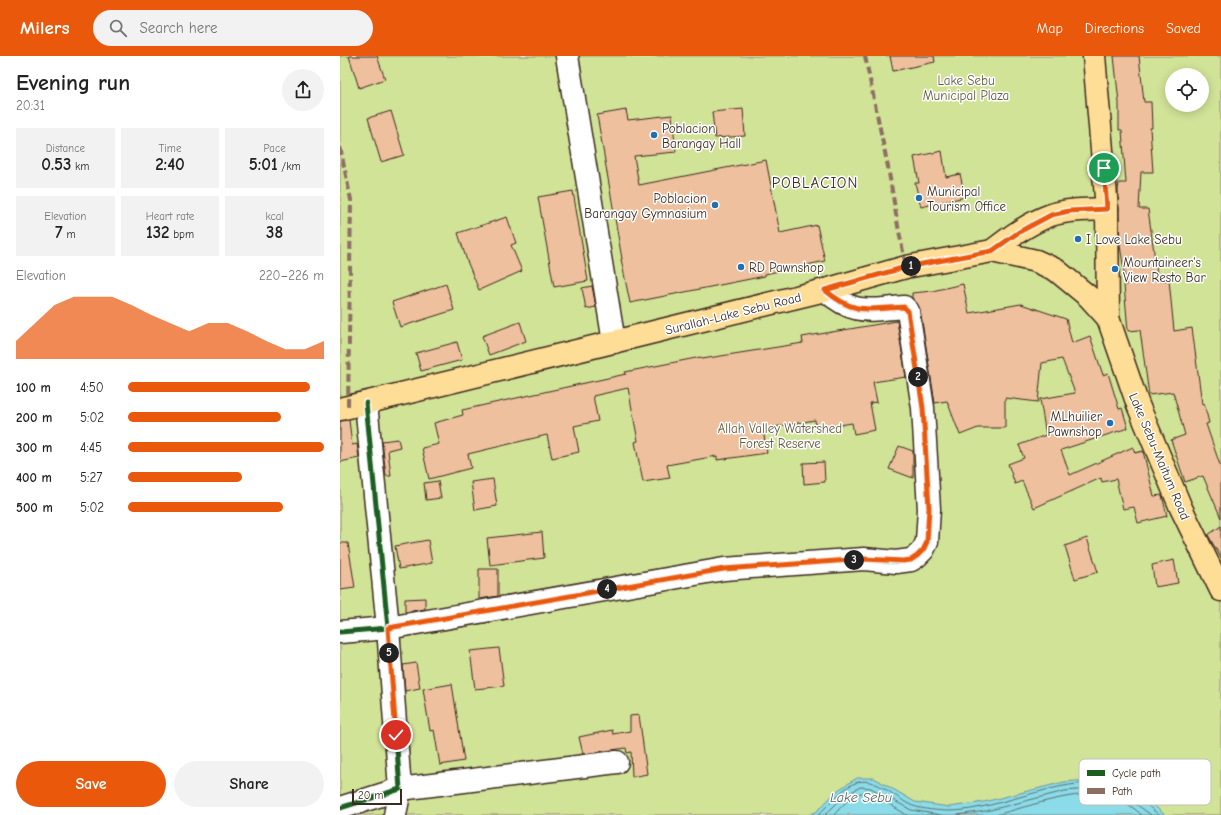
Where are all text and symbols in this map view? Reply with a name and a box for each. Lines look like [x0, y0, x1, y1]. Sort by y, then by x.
search box [93, 10, 373, 46]
text: Milers [20, 17, 69, 39]
icon: search [107, 17, 129, 39]
text: Search here [139, 19, 218, 37]
text: Map [1036, 20, 1063, 37]
text: Directions [1085, 20, 1144, 37]
text: Saved [1166, 20, 1201, 37]
map controls [1165, 68, 1209, 112]
button: locate [1165, 68, 1209, 112]
button: share [282, 69, 324, 111]
text: Evening run [16, 70, 130, 96]
park label: Lake Sebu Municipal Plaza [923, 73, 1009, 103]
text: 20:31 [16, 98, 45, 113]
place label: Poblacion Barangay Hall [662, 121, 741, 151]
marker: Poblacion Barangay Hall [649, 130, 659, 140]
text: Distance [46, 142, 85, 155]
text: Time [159, 142, 181, 155]
text: Pace [264, 142, 286, 155]
pin [1087, 151, 1121, 185]
text: 0.53 [41, 155, 71, 174]
text: 2:40 [155, 155, 185, 174]
text: 5:01 [249, 155, 278, 174]
icon: arrive [1093, 157, 1115, 179]
text: km [71, 160, 89, 173]
text: /km [278, 160, 301, 173]
district label: POBLACION [772, 174, 858, 192]
place label: Municipal Tourism Office [927, 184, 1007, 214]
place label: Poblacion Barangay Gymnasium [584, 191, 707, 221]
marker: Municipal Tourism Office [914, 193, 924, 203]
marker: Poblacion Barangay Gymnasium [710, 200, 720, 210]
text: Elevation [44, 210, 86, 223]
text: Heart rate [146, 210, 194, 223]
text: kcal [265, 210, 284, 223]
text: 7 [55, 223, 63, 242]
text: 132 [146, 223, 170, 242]
text: 38 [266, 223, 283, 242]
text: m [63, 228, 76, 241]
text: bpm [170, 228, 194, 241]
place label: I Love Lake Sebu [1086, 232, 1182, 247]
marker: I Love Lake Sebu [1073, 234, 1083, 244]
place label: Mountaineer's View Resto Bar [1123, 255, 1206, 285]
pin: 1 [901, 256, 921, 276]
text: 1 [909, 259, 913, 272]
place label: RD Pawnshop [749, 260, 824, 275]
marker: RD Pawnshop [736, 262, 746, 272]
marker: Mountaineer's View Resto Bar [1110, 264, 1120, 274]
text: Elevation [16, 268, 66, 283]
text: 220–226 m [259, 268, 324, 283]
street label: Surallah-Lake Sebu Road [664, 289, 803, 338]
pin: 2 [908, 367, 928, 387]
text: 2 [915, 370, 921, 383]
text: 100 m [16, 380, 51, 395]
text: 4:50 [80, 380, 104, 395]
street label: Lake Sebu-Maitum Road [1126, 390, 1193, 522]
place label: MLhuilier Pawnshop [1047, 409, 1103, 439]
text: 200 m [16, 410, 52, 425]
text: 5:02 [80, 410, 104, 425]
marker: MLhuilier Pawnshop [1105, 418, 1115, 428]
park label: Allah Valley Watershed Forest Reserve [718, 421, 842, 451]
text: 300 m [16, 440, 52, 455]
text: 4:45 [80, 440, 102, 455]
text: 400 m [16, 470, 52, 485]
text: 5:27 [80, 470, 102, 485]
text: 500 m [16, 500, 53, 515]
text: 5:02 [80, 500, 104, 515]
pin: 3 [844, 550, 864, 570]
text: 3 [851, 553, 857, 566]
pin: 4 [597, 579, 617, 599]
text: 4 [604, 582, 610, 595]
pin: 5 [379, 643, 399, 663]
text: 5 [386, 646, 392, 659]
pin [379, 718, 413, 752]
icon: check [385, 724, 407, 746]
legend [1079, 759, 1211, 805]
button: Save [16, 761, 166, 807]
button: Share [174, 761, 324, 807]
text: Cycle path [1112, 767, 1161, 780]
text: Path [1112, 785, 1133, 798]
scale bar [352, 787, 402, 806]
text: 20 m [358, 789, 383, 802]
water label: Lake Sebu [830, 789, 892, 806]

